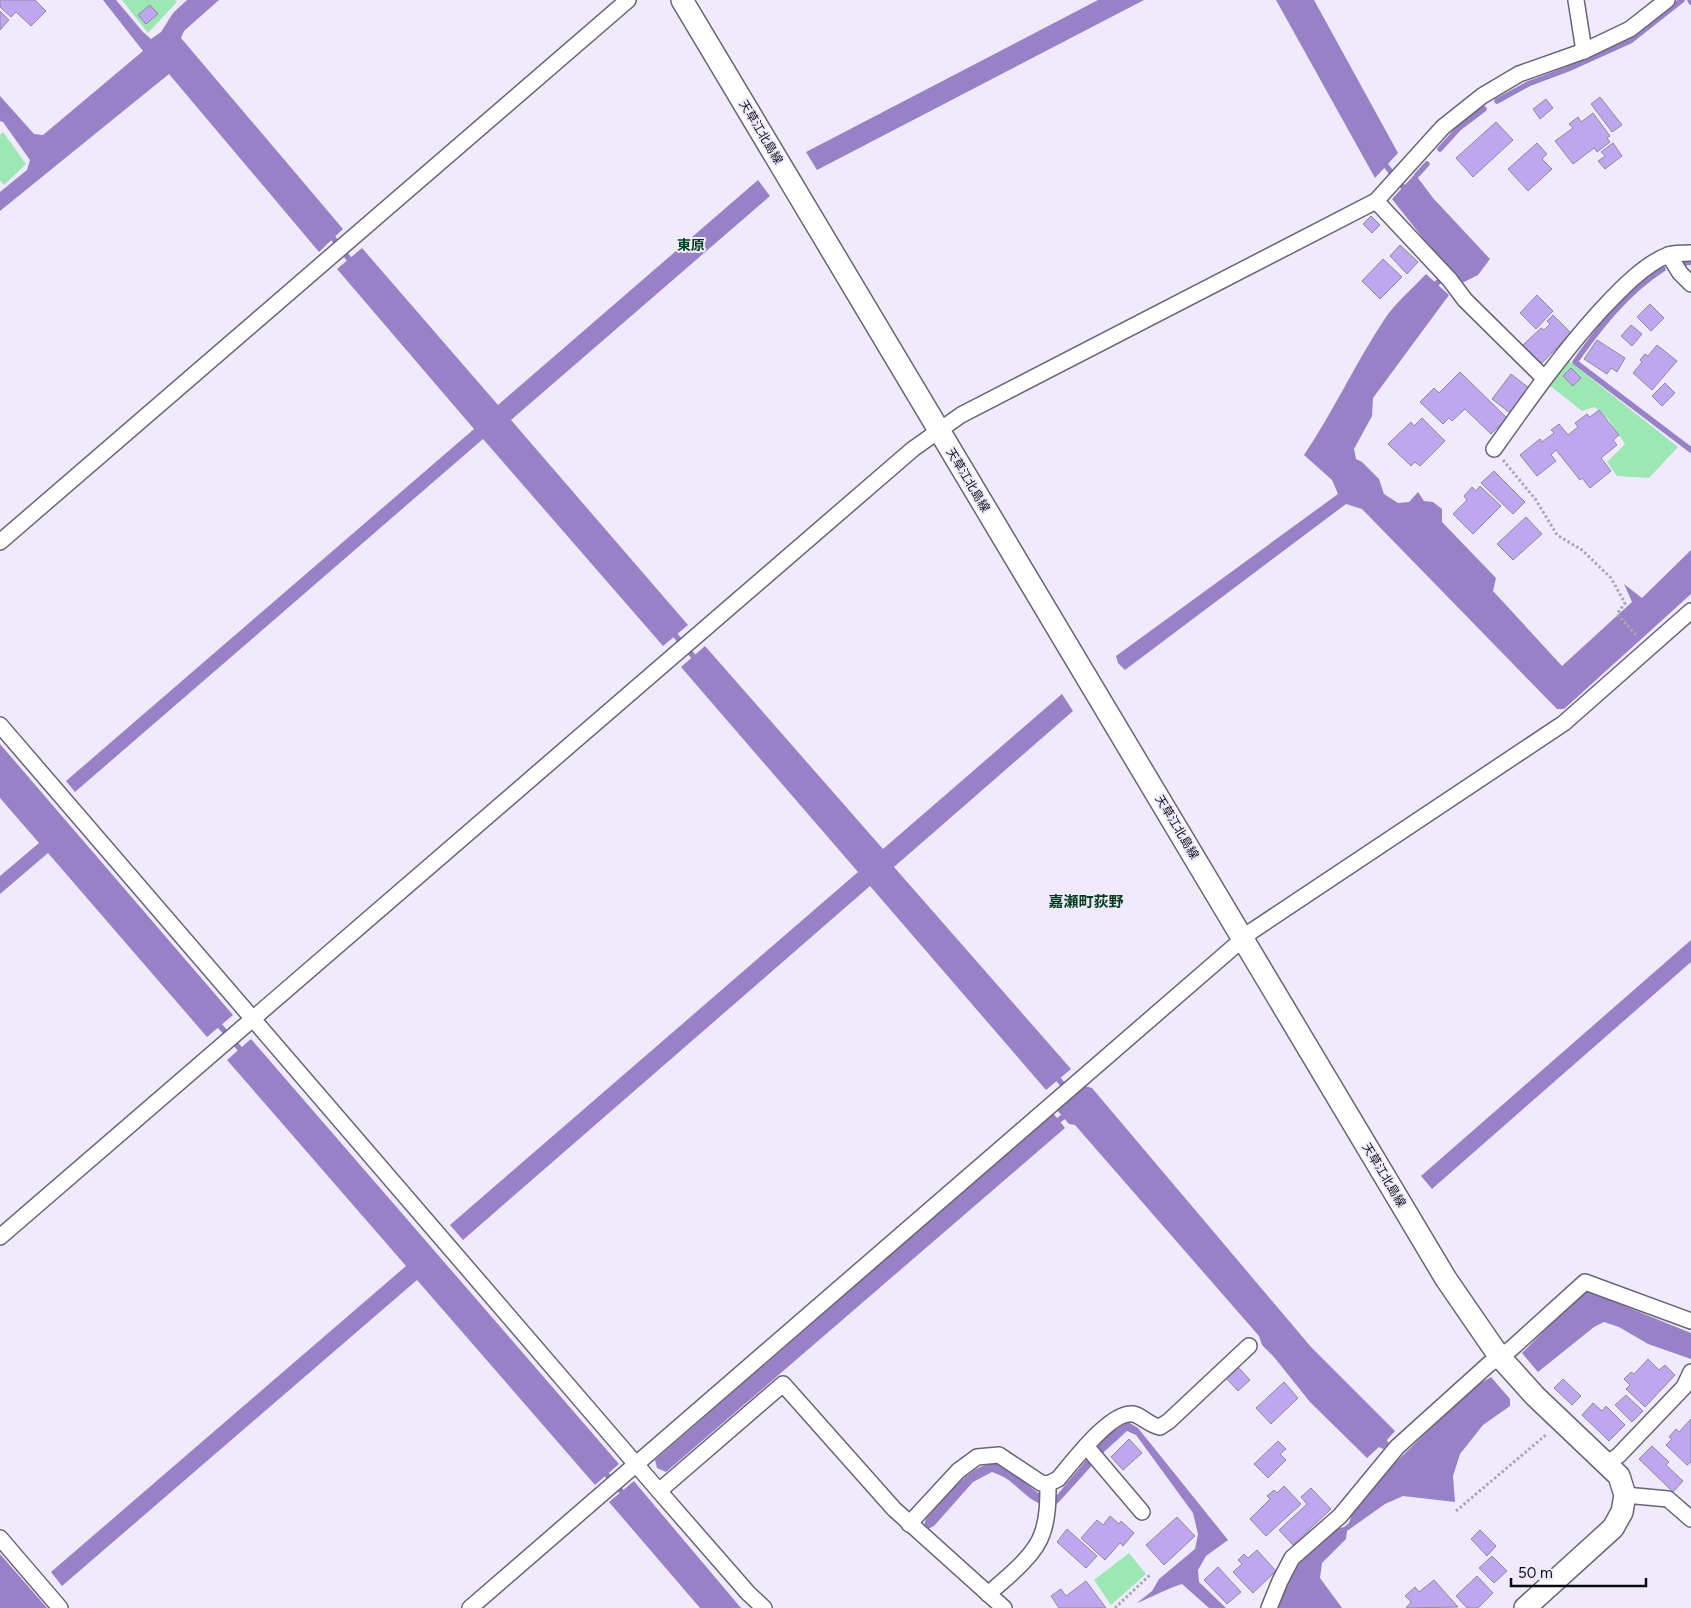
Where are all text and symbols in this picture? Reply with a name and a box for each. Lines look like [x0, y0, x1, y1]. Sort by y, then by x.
street label: 天草江北島線 [736, 98, 786, 166]
district label: 東原 [677, 237, 705, 254]
street label: 天草江北島線 [943, 446, 993, 514]
street label: 天草江北島線 [1152, 793, 1202, 861]
district label: 嘉瀬町荻野 [1048, 893, 1124, 911]
street label: 天草江北島線 [1359, 1141, 1409, 1209]
scale bar [1511, 1556, 1646, 1588]
text: 50 m [1518, 1564, 1553, 1582]

